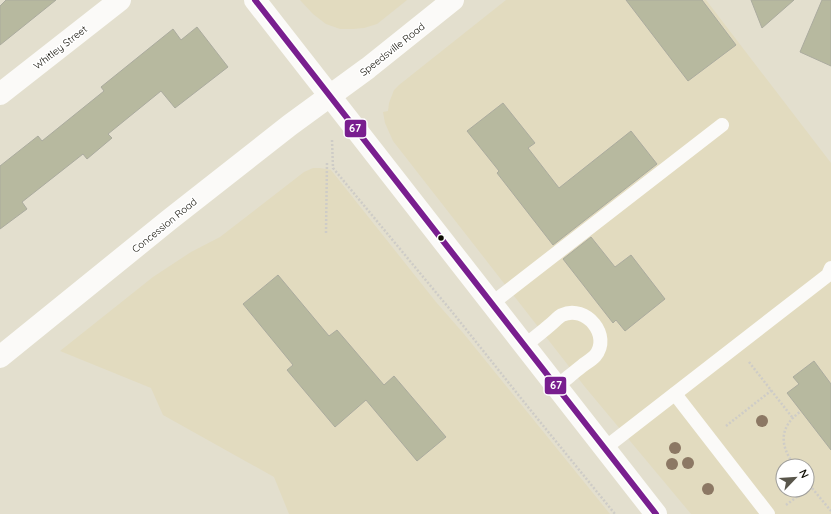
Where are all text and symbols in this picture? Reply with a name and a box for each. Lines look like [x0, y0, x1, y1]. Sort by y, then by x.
street label: Speedsville Road [357, 20, 427, 79]
street label: Whitley Street [31, 22, 90, 72]
line badge: 67 [344, 119, 367, 138]
text: 67 [349, 121, 361, 135]
street label: Concession Road [129, 195, 200, 256]
unlabelled marker [436, 233, 446, 243]
line badge: 67 [544, 376, 567, 395]
text: 67 [550, 378, 562, 392]
north arrow [775, 458, 815, 498]
text: N [796, 467, 812, 480]

